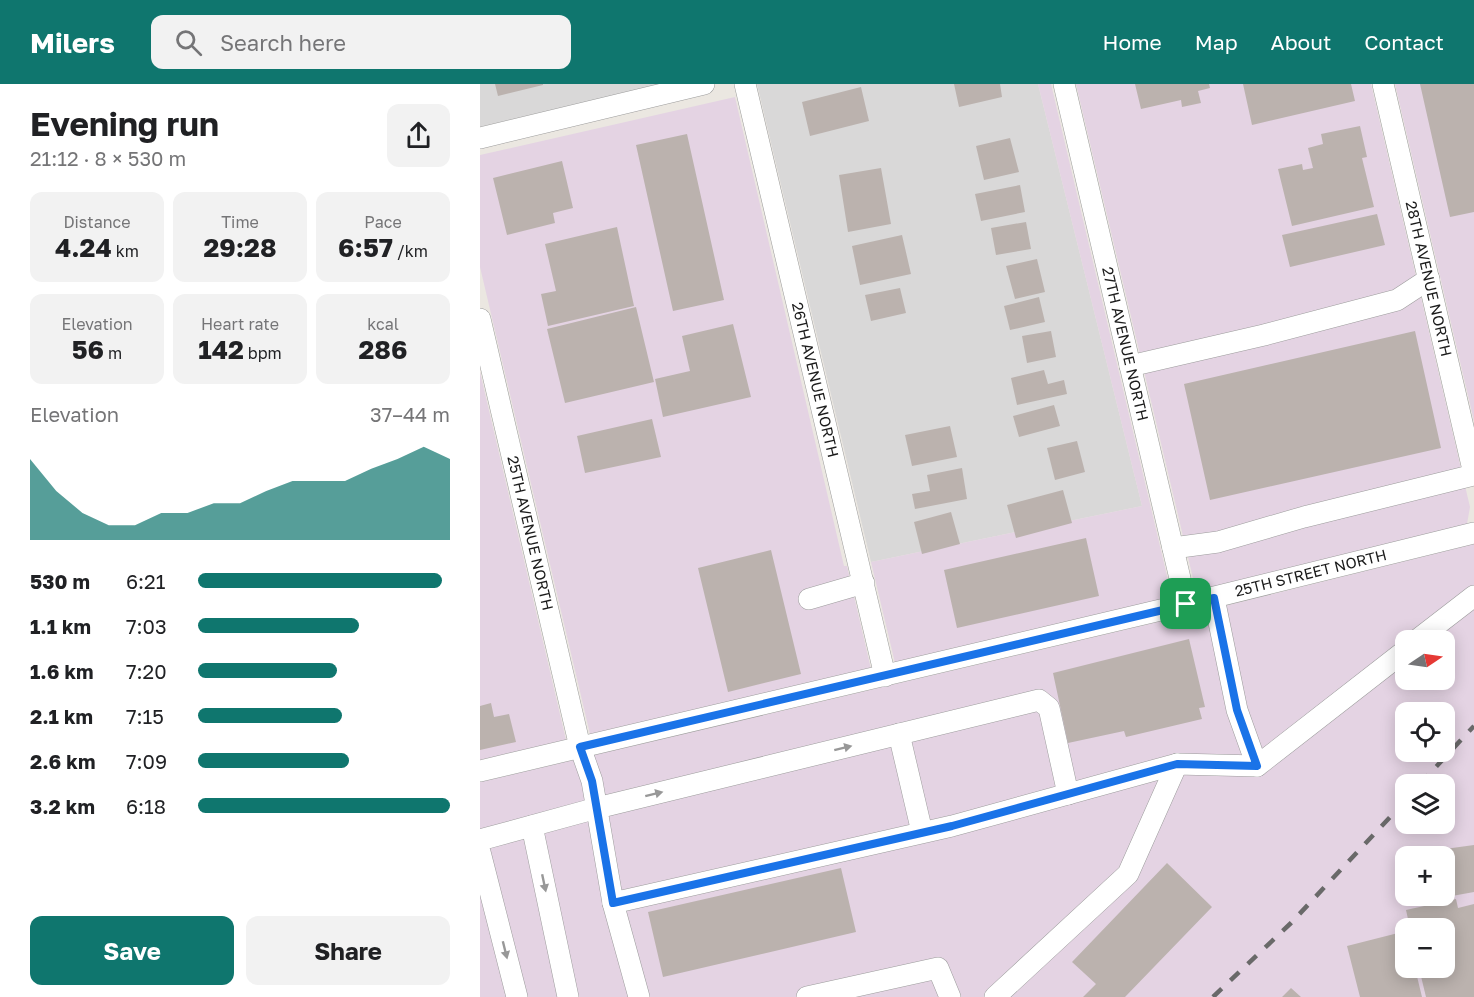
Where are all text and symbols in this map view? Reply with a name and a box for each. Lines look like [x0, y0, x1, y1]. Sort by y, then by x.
search box [151, 15, 571, 69]
text: Milers [30, 26, 115, 59]
icon: search [172, 26, 205, 59]
text: Search here [220, 29, 346, 56]
text: Home [1102, 29, 1162, 55]
text: Map [1195, 29, 1238, 55]
text: About [1271, 29, 1331, 55]
text: Contact [1364, 29, 1444, 55]
text: Evening run [30, 104, 219, 143]
button: share [387, 104, 450, 167]
text: 21:12 · 8 × 530 m [30, 146, 186, 170]
street label: 28TH AVENUE NORTH [1403, 199, 1456, 358]
text: Distance [63, 212, 131, 232]
text: Time [221, 212, 259, 232]
text: Pace [364, 212, 402, 232]
text: 4.24 [55, 232, 112, 263]
text: 29:28 [203, 232, 277, 263]
text: 6:57 [338, 232, 393, 263]
text: km [112, 241, 139, 261]
text: /km [393, 241, 428, 261]
street label: 27TH AVENUE NORTH [1099, 265, 1153, 423]
street label: 26TH AVENUE NORTH [789, 300, 843, 459]
text: Elevation [61, 314, 133, 334]
text: Heart rate [201, 314, 279, 334]
text: kcal [367, 314, 399, 334]
text: 56 [72, 334, 104, 365]
text: 142 [198, 334, 244, 365]
text: 286 [358, 334, 408, 365]
text: m [104, 343, 122, 363]
text: bpm [244, 343, 282, 363]
text: Elevation [30, 402, 119, 426]
text: 37–44 m [370, 402, 450, 426]
street label: 25TH AVENUE NORTH [504, 454, 558, 612]
street label: 25TH STREET NORTH [1233, 545, 1388, 600]
text: 530 m [30, 569, 90, 593]
text: 6:21 [126, 569, 165, 593]
pin [1160, 578, 1211, 629]
icon: arrive [1169, 587, 1202, 620]
text: 1.1 km [30, 614, 91, 638]
text: 7:03 [126, 614, 167, 638]
north arrow [1395, 630, 1455, 690]
map controls [1395, 630, 1455, 978]
text: 1.6 km [30, 659, 94, 683]
text: 7:20 [126, 659, 167, 683]
button: locate [1395, 702, 1455, 762]
text: 2.1 km [30, 704, 93, 728]
text: 7:15 [126, 704, 164, 728]
one-way arrow [834, 742, 852, 752]
text: 2.6 km [30, 749, 95, 773]
text: 7:09 [126, 749, 167, 773]
button: layers [1395, 774, 1455, 834]
one-way arrow [644, 789, 663, 799]
text: 3.2 km [30, 794, 95, 818]
text: 6:18 [126, 794, 166, 818]
button: + [1395, 846, 1455, 906]
one-way arrow [540, 874, 549, 893]
button: Save [30, 916, 234, 985]
button: Share [246, 916, 450, 985]
button: − [1395, 918, 1455, 978]
one-way arrow [500, 940, 510, 959]

